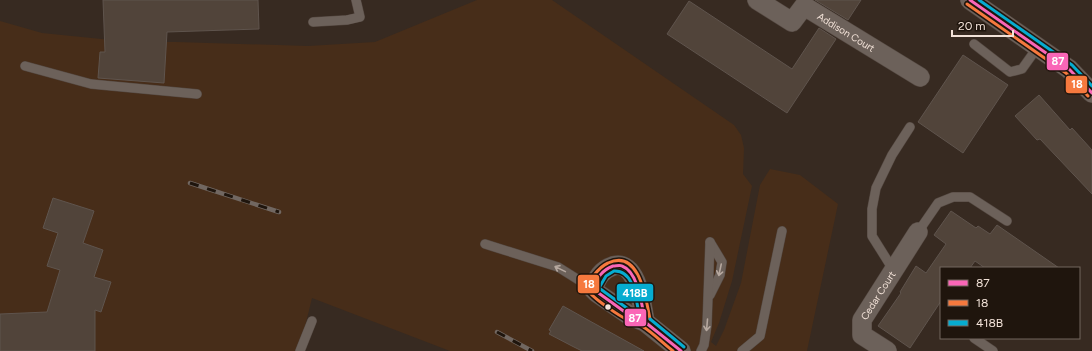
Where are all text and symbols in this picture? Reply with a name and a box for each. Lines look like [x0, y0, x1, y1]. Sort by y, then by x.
street label: Addison Court [815, 9, 878, 55]
scale bar [952, 12, 1013, 38]
text: 20 m [958, 19, 986, 33]
line badge: 87 [1046, 52, 1069, 71]
text: 87 [1052, 55, 1064, 68]
line badge: 18 [1065, 75, 1088, 94]
text: 18 [1071, 78, 1083, 91]
one-way arrow [716, 263, 724, 276]
one-way arrow [554, 265, 566, 272]
legend [940, 267, 1080, 339]
street label: Cedar Court [857, 268, 898, 322]
line badge: 18 [577, 274, 600, 294]
text: 87 [976, 276, 990, 290]
text: 18 [583, 278, 595, 291]
line badge: 418B [616, 283, 654, 302]
text: 418B [622, 287, 648, 300]
text: 18 [976, 296, 988, 310]
unlabelled marker [603, 302, 613, 312]
line badge: 87 [624, 308, 647, 327]
text: 87 [629, 312, 641, 325]
text: 418B [976, 316, 1003, 330]
one-way arrow [703, 318, 710, 331]

